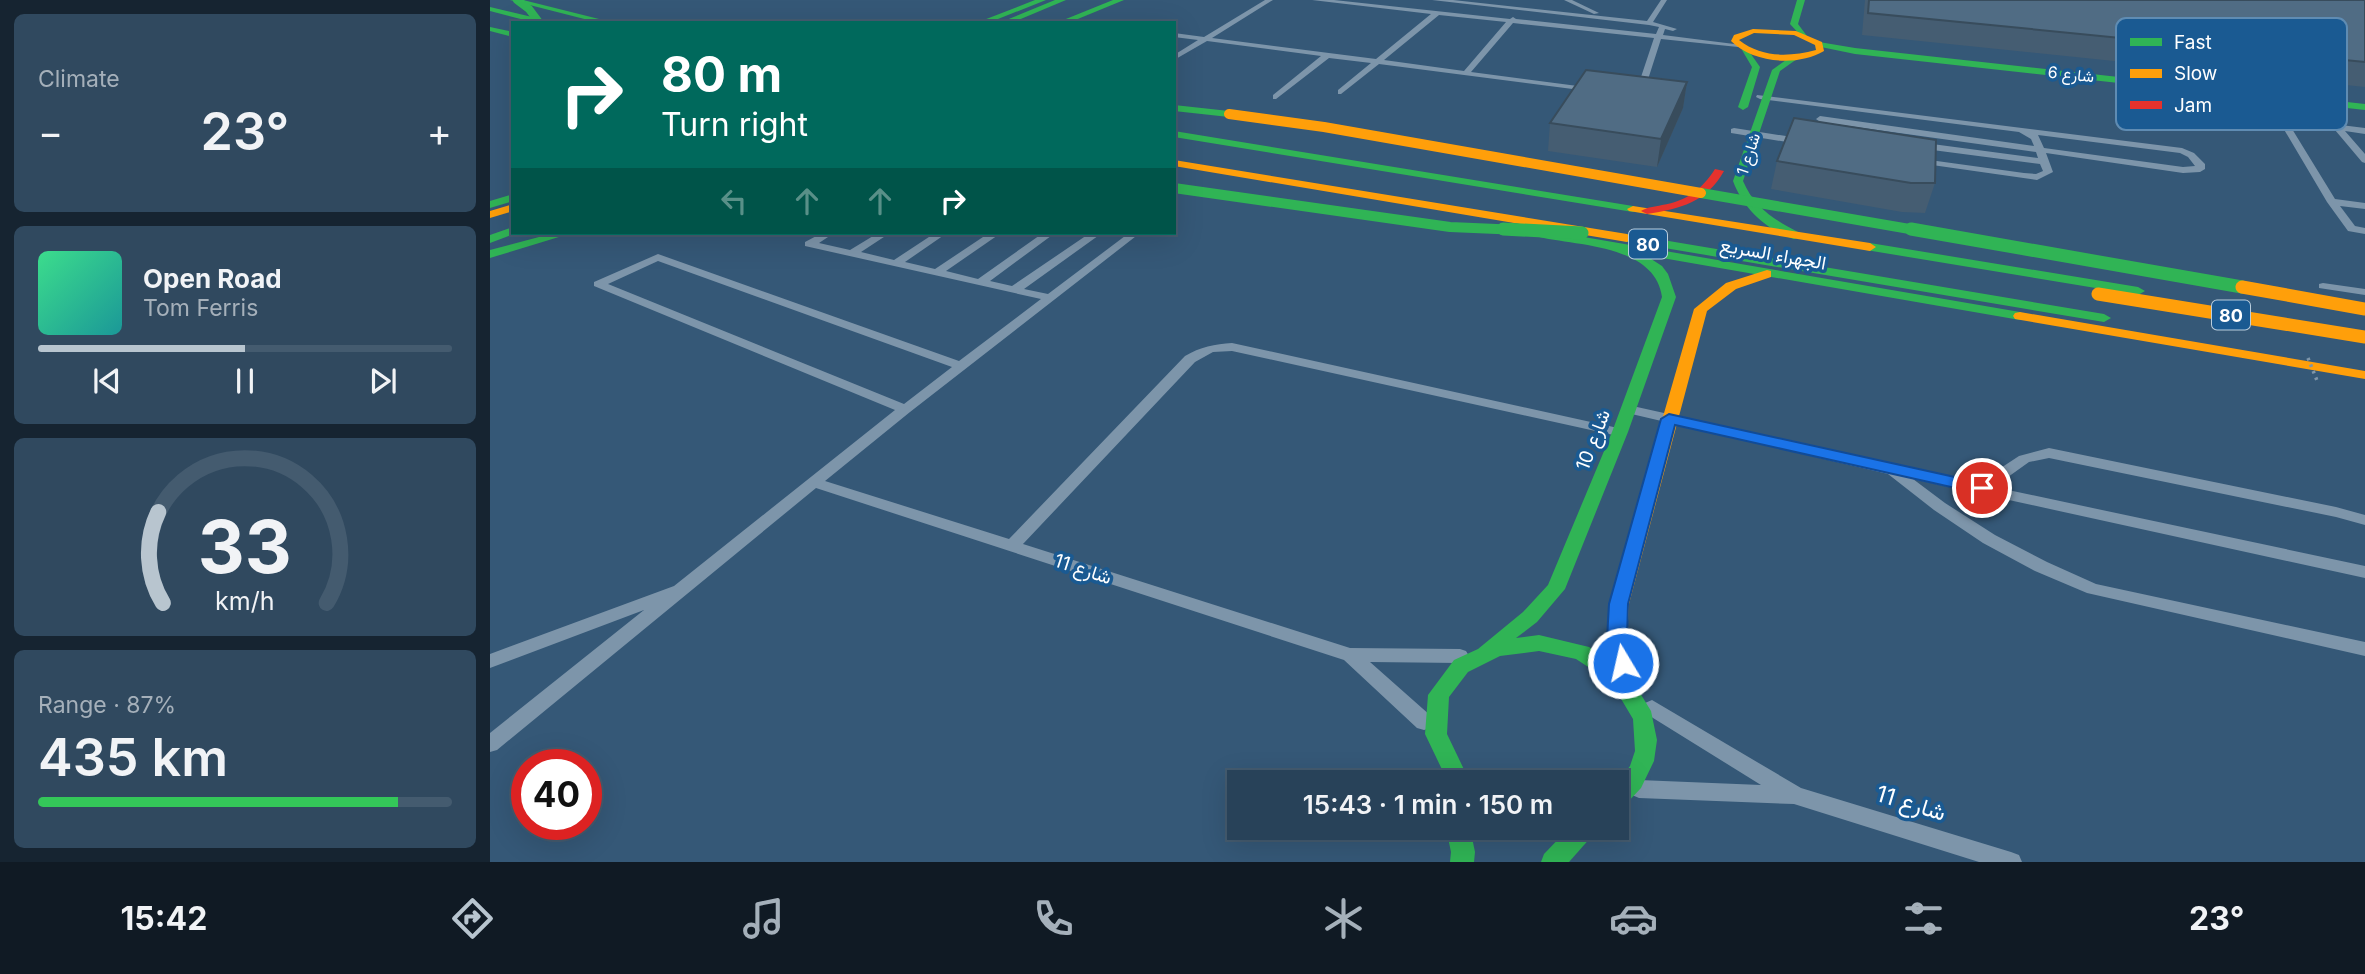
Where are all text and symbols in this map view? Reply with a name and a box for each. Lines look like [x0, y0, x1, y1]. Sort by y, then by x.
legend [2116, 18, 2347, 130]
text: Fast [2174, 31, 2212, 54]
text: 80 m [661, 45, 782, 104]
icon: right [546, 49, 637, 140]
street label: شارع 6 [2047, 62, 2095, 88]
text: Slow [2174, 62, 2217, 85]
text: Climate [38, 65, 120, 93]
text: Jam [2174, 94, 2212, 117]
text: 23° [201, 100, 289, 163]
text: Turn right [661, 105, 808, 144]
text: − [38, 109, 63, 155]
text: + [427, 109, 452, 155]
street label: شارع 1 [1732, 130, 1766, 178]
icon: left [715, 182, 753, 220]
icon: ahead [788, 182, 826, 220]
icon: ahead [861, 182, 899, 220]
icon: right [934, 182, 972, 220]
road number: 80 [1629, 230, 1667, 258]
street label: الجهراء السريع [1718, 233, 1828, 277]
text: Open Road [143, 263, 282, 294]
text: Tom Ferris [143, 294, 258, 322]
road number: 80 [2212, 300, 2250, 330]
icon: previous [88, 362, 126, 400]
icon: pause [226, 362, 264, 400]
icon: next [364, 362, 402, 400]
street label: شارع 10 [1571, 406, 1616, 474]
pin [1952, 458, 2012, 518]
icon: arrive [1963, 469, 2001, 507]
text: 33 [198, 502, 292, 591]
street label: شارع 11 [1051, 549, 1115, 590]
text: km/h [215, 586, 275, 616]
position arrow [1586, 626, 1660, 700]
text: Range · 87% [38, 691, 176, 719]
text: 435 km [38, 726, 228, 789]
speed limit sign: 40 [511, 749, 602, 840]
street label: شارع 11 [1872, 779, 1949, 829]
text: 15:43 · 1 min · 150 m [1303, 789, 1553, 820]
icon: directions [448, 894, 497, 943]
icon: music [739, 894, 788, 943]
icon: phone [1029, 894, 1078, 943]
icon: climate [1319, 894, 1368, 943]
icon: car [1609, 894, 1658, 943]
icon: filters [1899, 894, 1948, 943]
text: 15:42 [121, 899, 207, 938]
text: 23° [2189, 899, 2244, 938]

